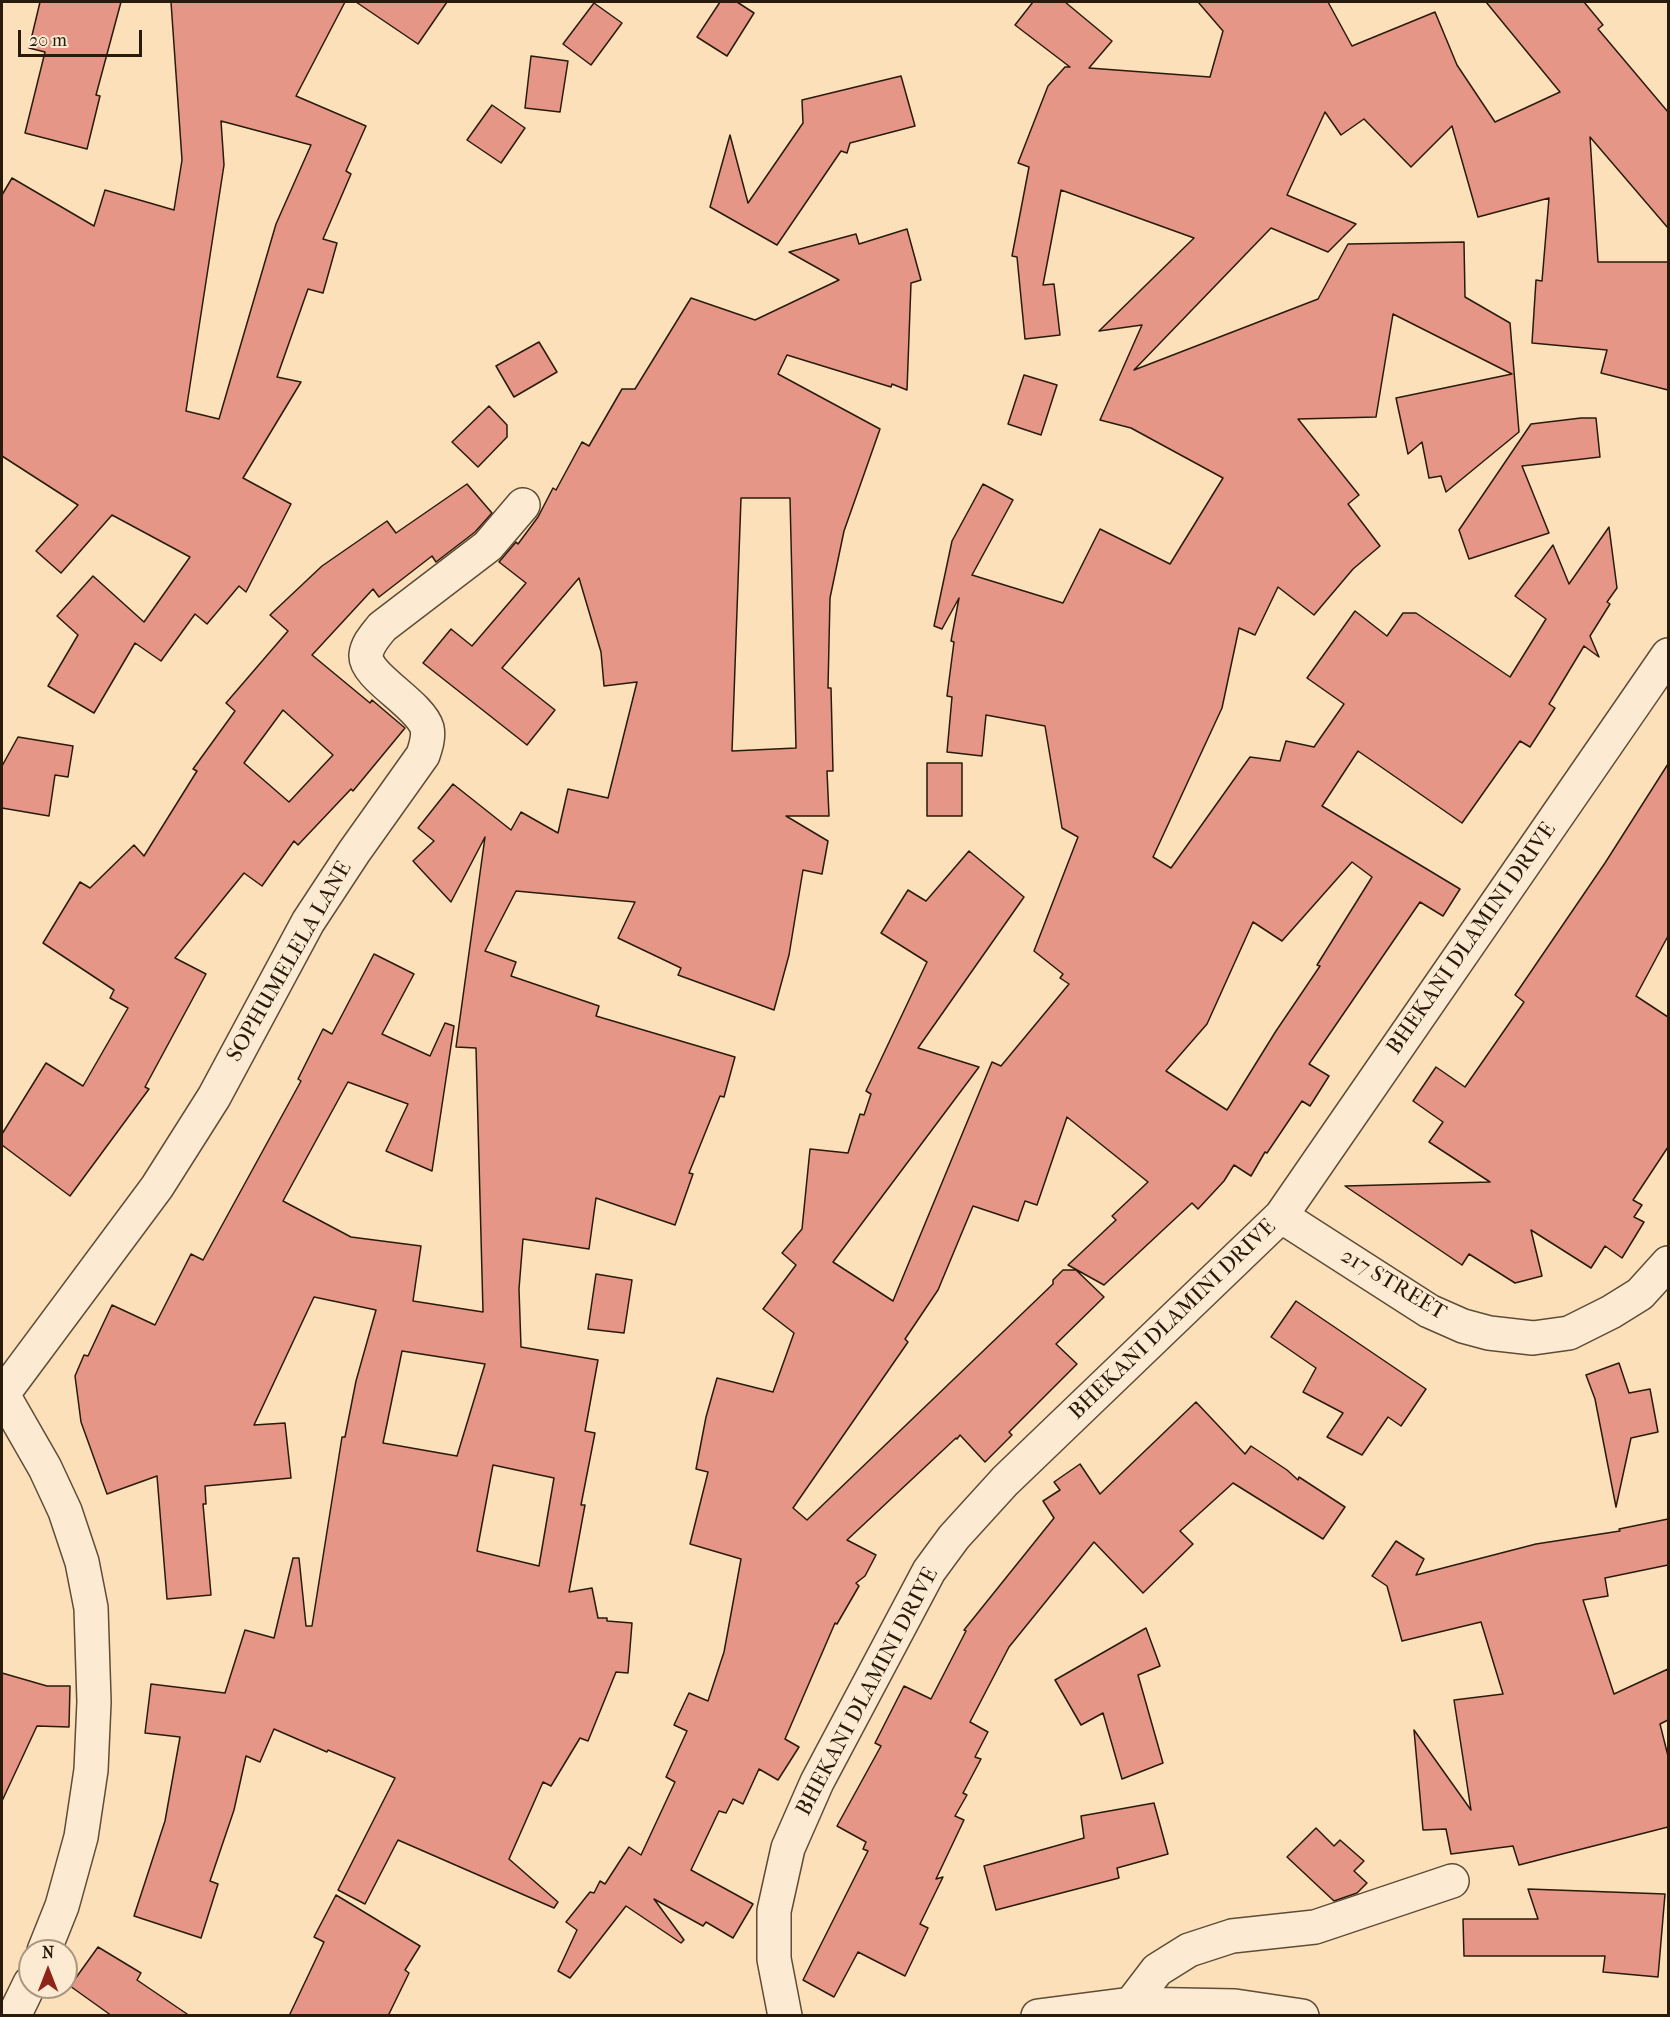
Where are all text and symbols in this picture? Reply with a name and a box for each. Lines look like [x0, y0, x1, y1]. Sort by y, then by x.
scale bar [21, 18, 146, 56]
text: 20 m [29, 30, 67, 51]
street label: BHEKANI DLAMINI DRIVE [1382, 818, 1562, 1060]
street label: SOPHUMELELA LANE [222, 857, 358, 1067]
street label: BHEKANI DLAMINI DRIVE [1064, 1214, 1282, 1426]
street label: 217 STREET [1335, 1243, 1451, 1327]
street label: BHEKANI DLAMINI DRIVE [791, 1563, 945, 1821]
north arrow [18, 1939, 78, 1999]
text: N [42, 1943, 54, 1962]

